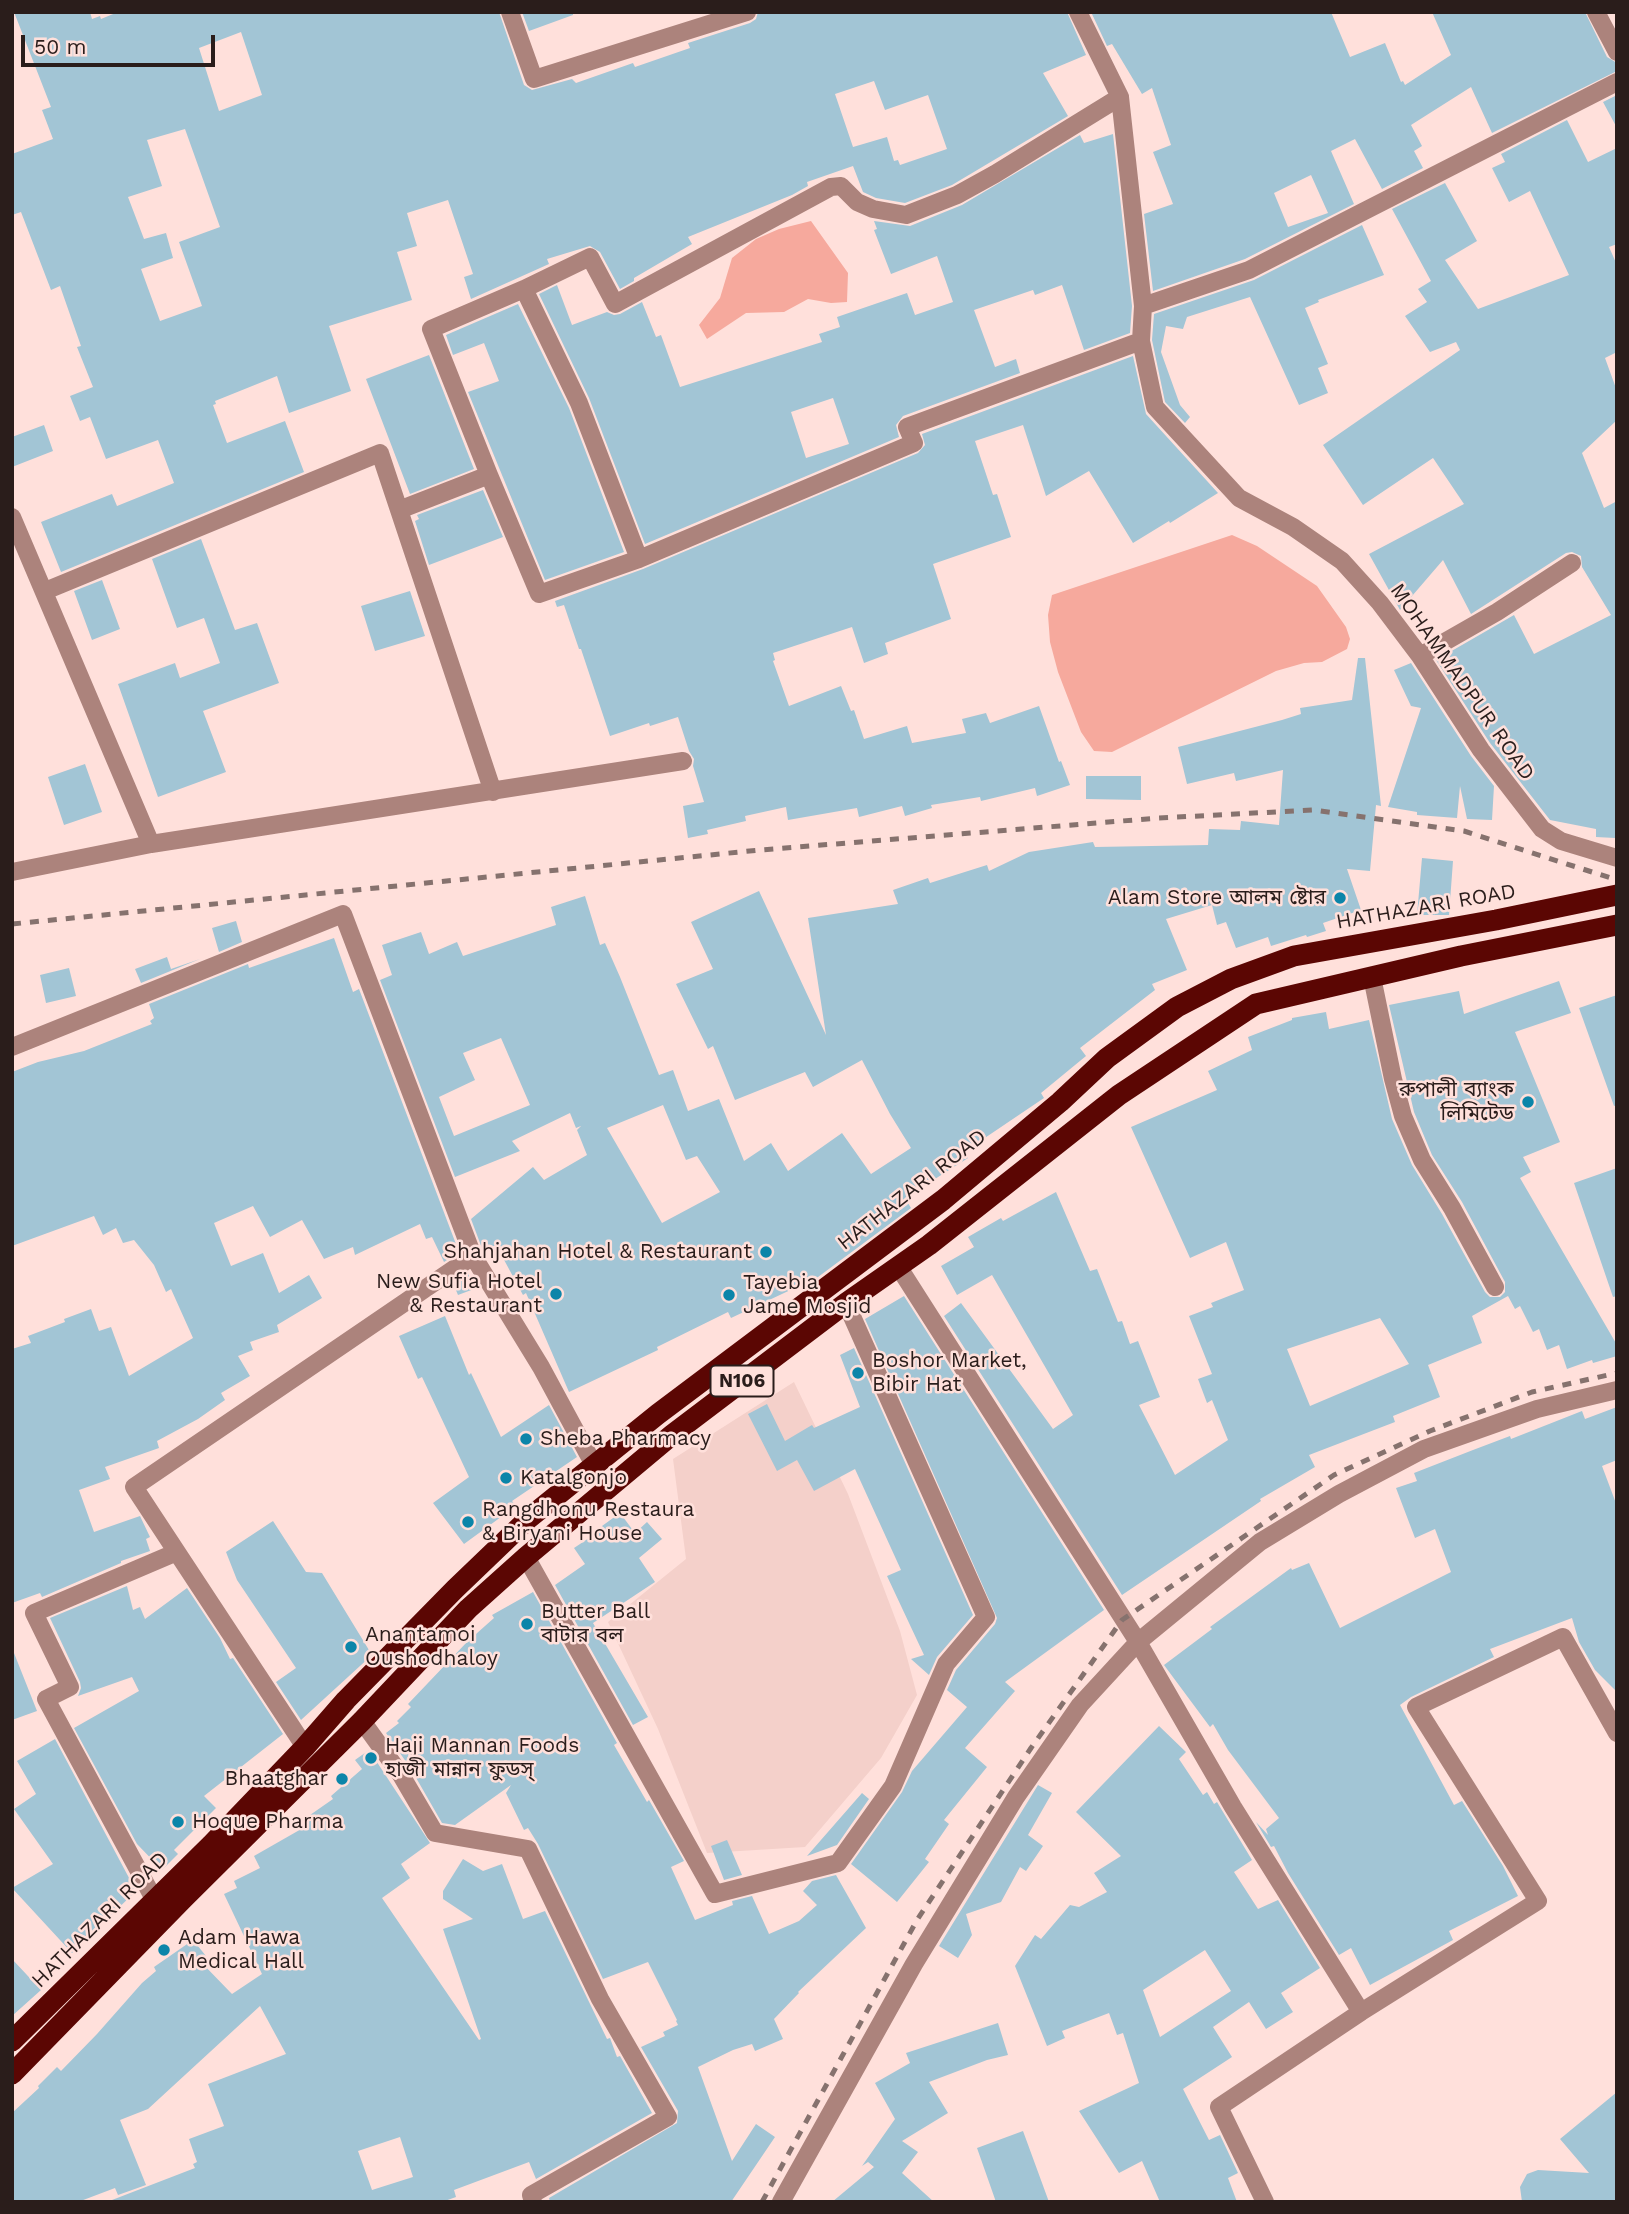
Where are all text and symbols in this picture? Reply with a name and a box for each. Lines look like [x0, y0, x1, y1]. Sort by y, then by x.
scale bar [24, 21, 219, 65]
text: 50 m [34, 34, 86, 59]
street label: MOHAMMADPUR ROAD [1384, 579, 1540, 785]
street label: HATHAZARI ROAD [1334, 879, 1518, 935]
place label: Alam Store আলম ষ্টোর [1108, 885, 1326, 911]
marker: Alam Store আলম ষ্টোর [1332, 890, 1348, 906]
place label: রুপালী ব্যাংক লিমিটেড [1399, 1077, 1514, 1127]
marker: রুপালী ব্যাংক লিমিটেড [1520, 1094, 1536, 1110]
street label: HATHAZARI ROAD [833, 1124, 991, 1256]
place label: Shahjahan Hotel & Restaurant [443, 1239, 752, 1265]
marker: Shahjahan Hotel & Restaurant [758, 1244, 774, 1260]
place label: New Sufia Hotel & Restaurant [376, 1269, 542, 1319]
place label: Tayebia Jame Mosjid [743, 1270, 871, 1320]
marker: New Sufia Hotel & Restaurant [548, 1286, 564, 1302]
marker: Tayebia Jame Mosjid [721, 1287, 737, 1303]
place label: Boshor Market, Bibir Hat [872, 1348, 1027, 1398]
marker: Boshor Market, Bibir Hat [850, 1365, 866, 1381]
road number: N106 [710, 1366, 774, 1396]
place label: Sheba Pharmacy [540, 1426, 711, 1452]
marker: Sheba Pharmacy [518, 1431, 534, 1447]
place label: Katalgonjo [520, 1465, 627, 1491]
marker: Katalgonjo [498, 1470, 514, 1486]
place label: Rangdhonu Restaura & Biryani House [482, 1497, 694, 1547]
marker: Rangdhonu Restaura & Biryani House [460, 1514, 476, 1530]
place label: Butter Ball বাটার বল [541, 1599, 650, 1649]
marker: Butter Ball বাটার বল [519, 1616, 535, 1632]
place label: Anantamoi Oushodhaloy [365, 1622, 498, 1672]
marker: Anantamoi Oushodhaloy [343, 1639, 359, 1655]
place label: Haji Mannan Foods হাজী মান্নান ফুডস্ [385, 1733, 579, 1783]
marker: Haji Mannan Foods হাজী মান্নান ফুডস্ [363, 1750, 379, 1766]
place label: Bhaatghar [225, 1766, 328, 1792]
marker: Bhaatghar [334, 1771, 350, 1787]
place label: Hoque Pharma [192, 1809, 343, 1835]
marker: Hoque Pharma [170, 1814, 186, 1830]
street label: HATHAZARI ROAD [27, 1847, 173, 1993]
place label: Adam Hawa Medical Hall [178, 1925, 304, 1975]
marker: Adam Hawa Medical Hall [156, 1942, 172, 1958]

